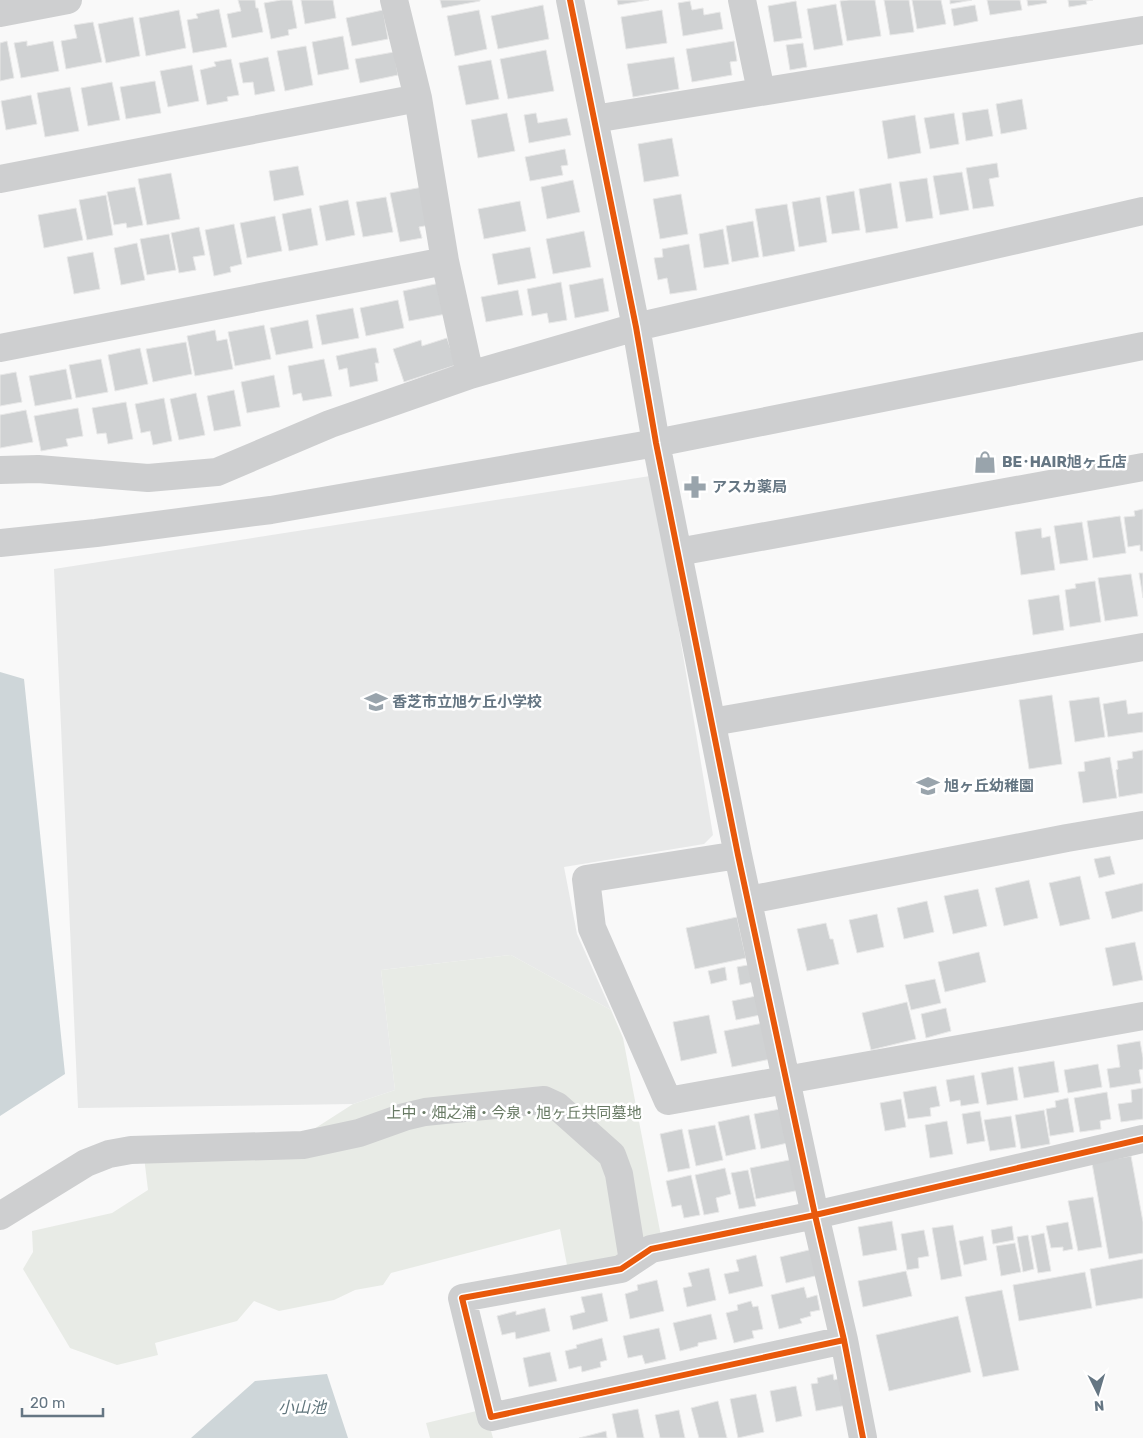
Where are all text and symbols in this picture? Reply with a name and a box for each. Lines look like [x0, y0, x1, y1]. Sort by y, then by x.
shop icon: BE･HAIR旭ヶ丘店 [972, 449, 998, 475]
place label: BE･HAIR旭ヶ丘店 [1002, 453, 1127, 471]
pharmacy icon: アスカ薬局 [682, 474, 708, 500]
place label: アスカ薬局 [712, 478, 787, 496]
school or university icon: 香芝市立旭ケ丘小学校 [363, 689, 389, 715]
place label: 香芝市立旭ケ丘小学校 [392, 693, 542, 711]
school or university icon: 旭ヶ丘幼稚園 [915, 773, 941, 799]
place label: 旭ヶ丘幼稚園 [944, 777, 1034, 795]
park label: 上中・畑之浦・今泉・旭ヶ丘共同墓地 [386, 1104, 642, 1122]
north arrow [1073, 1368, 1123, 1418]
scale bar [22, 1386, 104, 1418]
text: 20 m [30, 1394, 65, 1412]
text: N [1093, 1397, 1105, 1414]
water label: 小山池 [278, 1398, 328, 1417]

